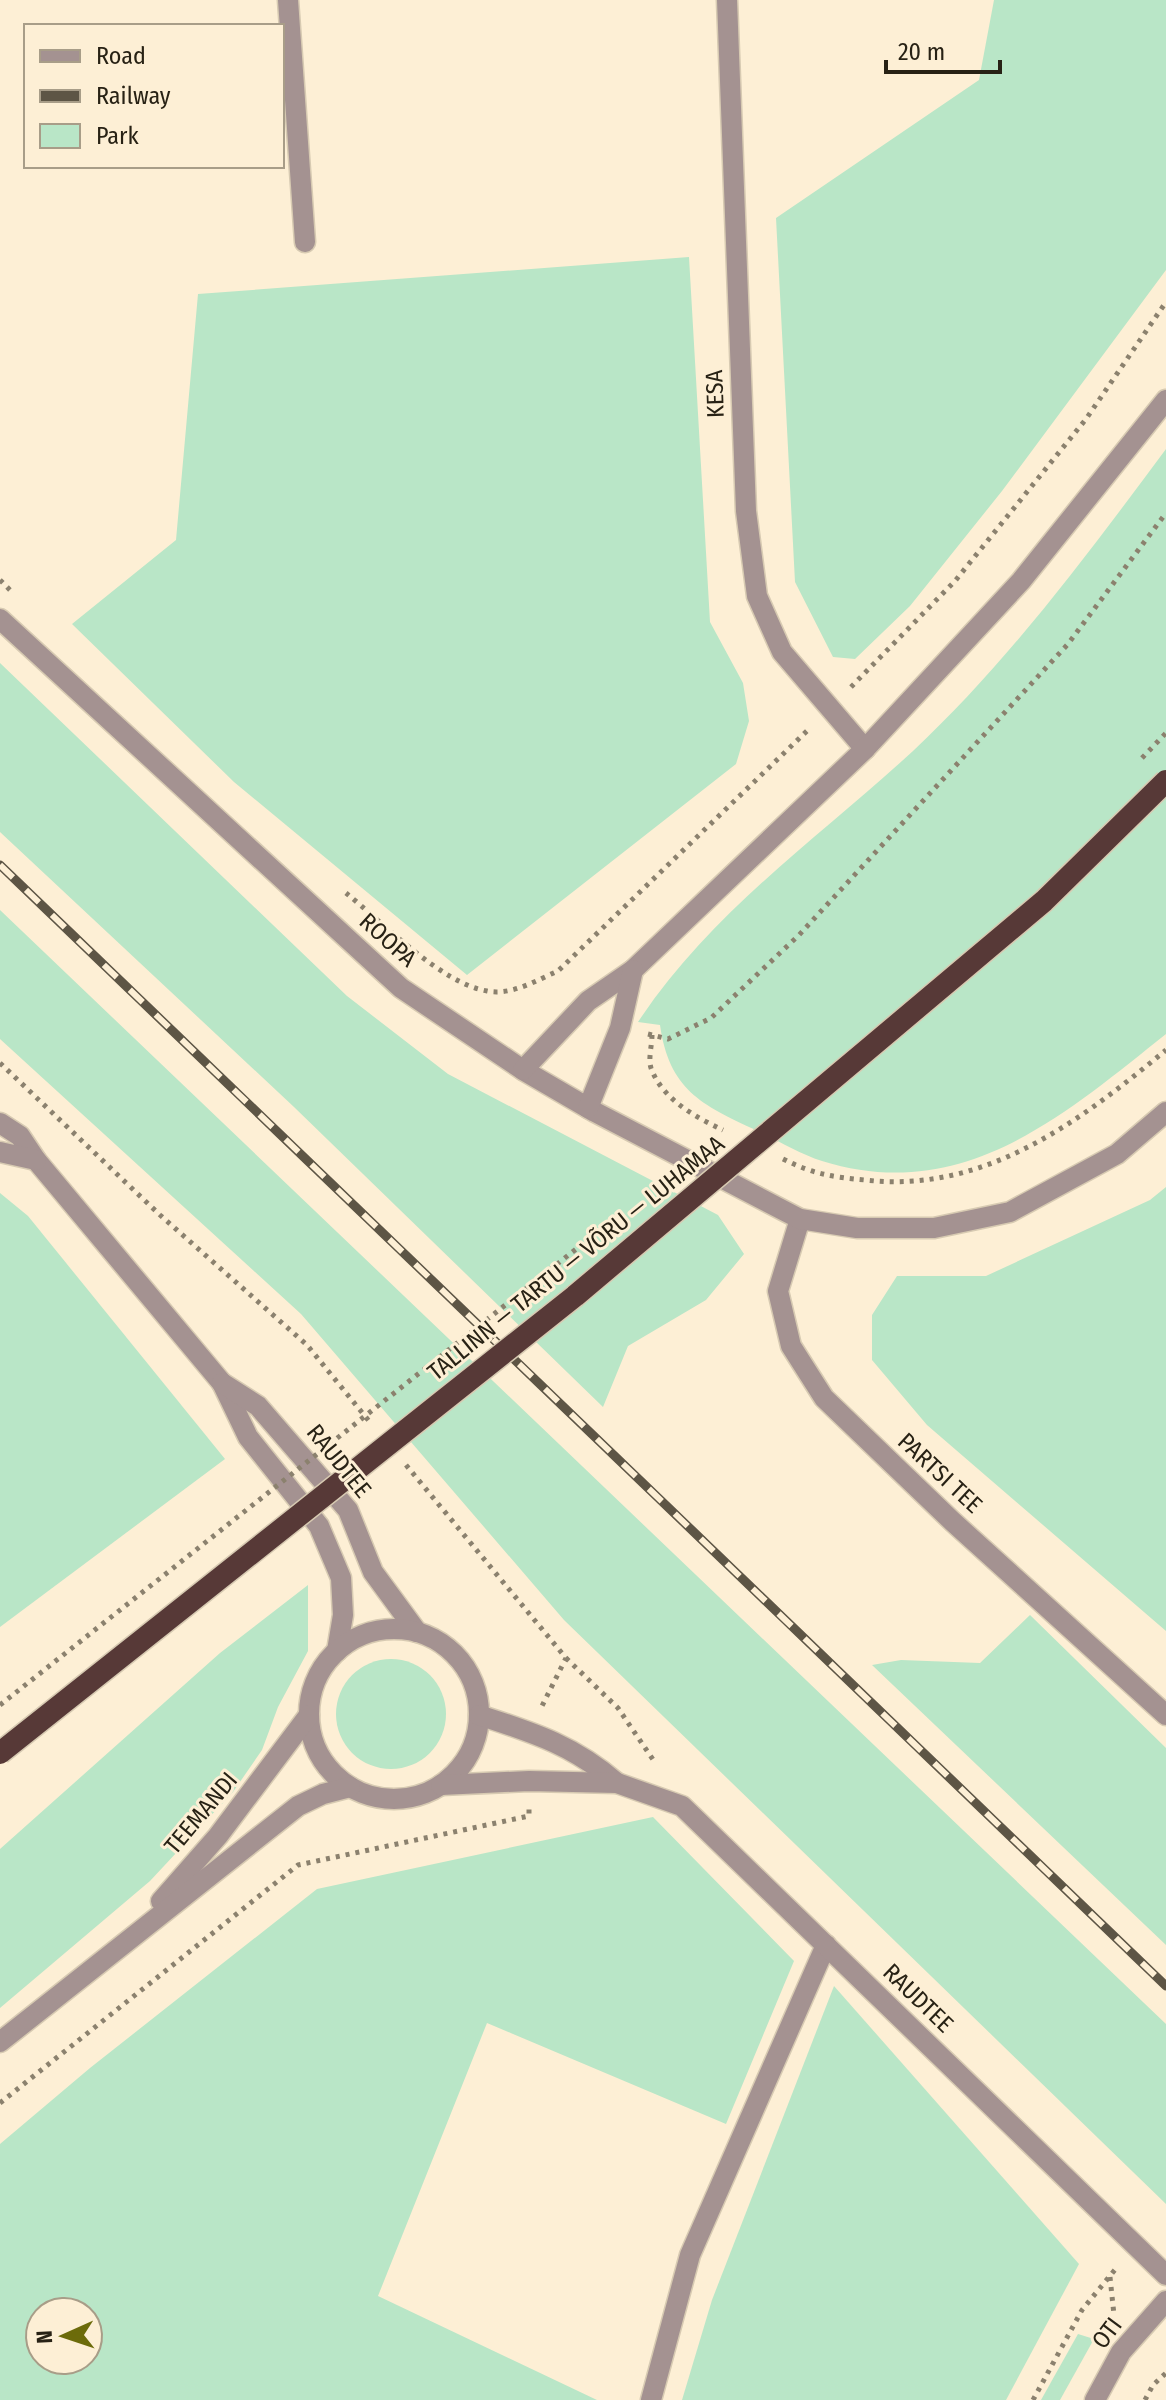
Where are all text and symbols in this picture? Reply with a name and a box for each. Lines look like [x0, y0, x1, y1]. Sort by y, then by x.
legend [24, 24, 284, 168]
scale bar [886, 24, 1000, 74]
text: 20 m [898, 38, 945, 66]
text: Road [96, 42, 146, 70]
text: Railway [96, 82, 171, 110]
text: Park [96, 122, 139, 150]
street label: KESA [700, 369, 730, 419]
street label: ROOPA [354, 907, 422, 973]
street label: TALLINN — TARTU — VÕRU — LUHAMAA [422, 1130, 730, 1386]
street label: RAUDTEE [301, 1419, 377, 1503]
street label: PARTSI TEE [892, 1427, 988, 1519]
street label: TEEMANDI [159, 1766, 243, 1860]
street label: RAUDTEE [877, 1958, 959, 2038]
north arrow [24, 2296, 104, 2376]
street label: OTI [1086, 2312, 1128, 2354]
text: N [31, 2330, 58, 2344]

